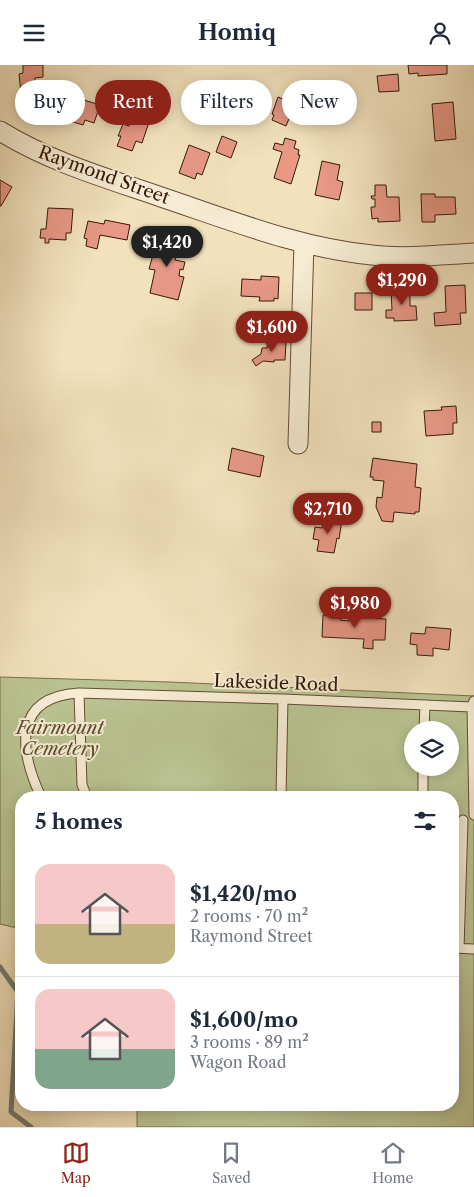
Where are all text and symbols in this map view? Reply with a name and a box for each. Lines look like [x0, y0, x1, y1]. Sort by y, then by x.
icon: menu [20, 19, 48, 47]
text: Homiq [198, 19, 276, 46]
icon: person [426, 19, 454, 47]
chip: Buy [15, 80, 85, 125]
chip: Rent [95, 80, 171, 125]
chip: Filters [181, 80, 272, 125]
chip: New [282, 80, 357, 125]
street label: Raymond Street [35, 141, 173, 209]
pin: $1,420 [126, 225, 208, 268]
text: $1,420 [142, 232, 192, 252]
pin: $1,290 [361, 263, 443, 306]
text: $1,290 [377, 270, 427, 290]
pin: $1,600 [231, 311, 313, 353]
text: $1,600 [247, 317, 297, 337]
pin: $2,710 [287, 493, 369, 535]
text: $2,710 [304, 499, 352, 519]
pin: $1,980 [314, 587, 396, 629]
text: $1,980 [330, 593, 380, 613]
street label: Lakeside Road [213, 670, 339, 696]
park label: Fairmount Cemetery [14, 717, 105, 760]
map controls [404, 721, 459, 776]
button: layers [404, 721, 459, 776]
icon: filters [411, 807, 439, 835]
text: 5 homes [35, 809, 123, 834]
text: $1,420/mo [190, 881, 297, 906]
icon: home [75, 884, 135, 944]
text: 2 rooms · 70 m² [190, 906, 308, 926]
text: Raymond Street [190, 926, 313, 946]
text: $1,600/mo [190, 1007, 298, 1032]
icon: home [75, 1009, 135, 1069]
text: 3 rooms · 89 m² [190, 1032, 309, 1052]
text: Wagon Road [190, 1052, 287, 1072]
tab: Map [61, 1139, 91, 1187]
tab: Saved [212, 1139, 251, 1187]
tab: Home [372, 1139, 413, 1187]

